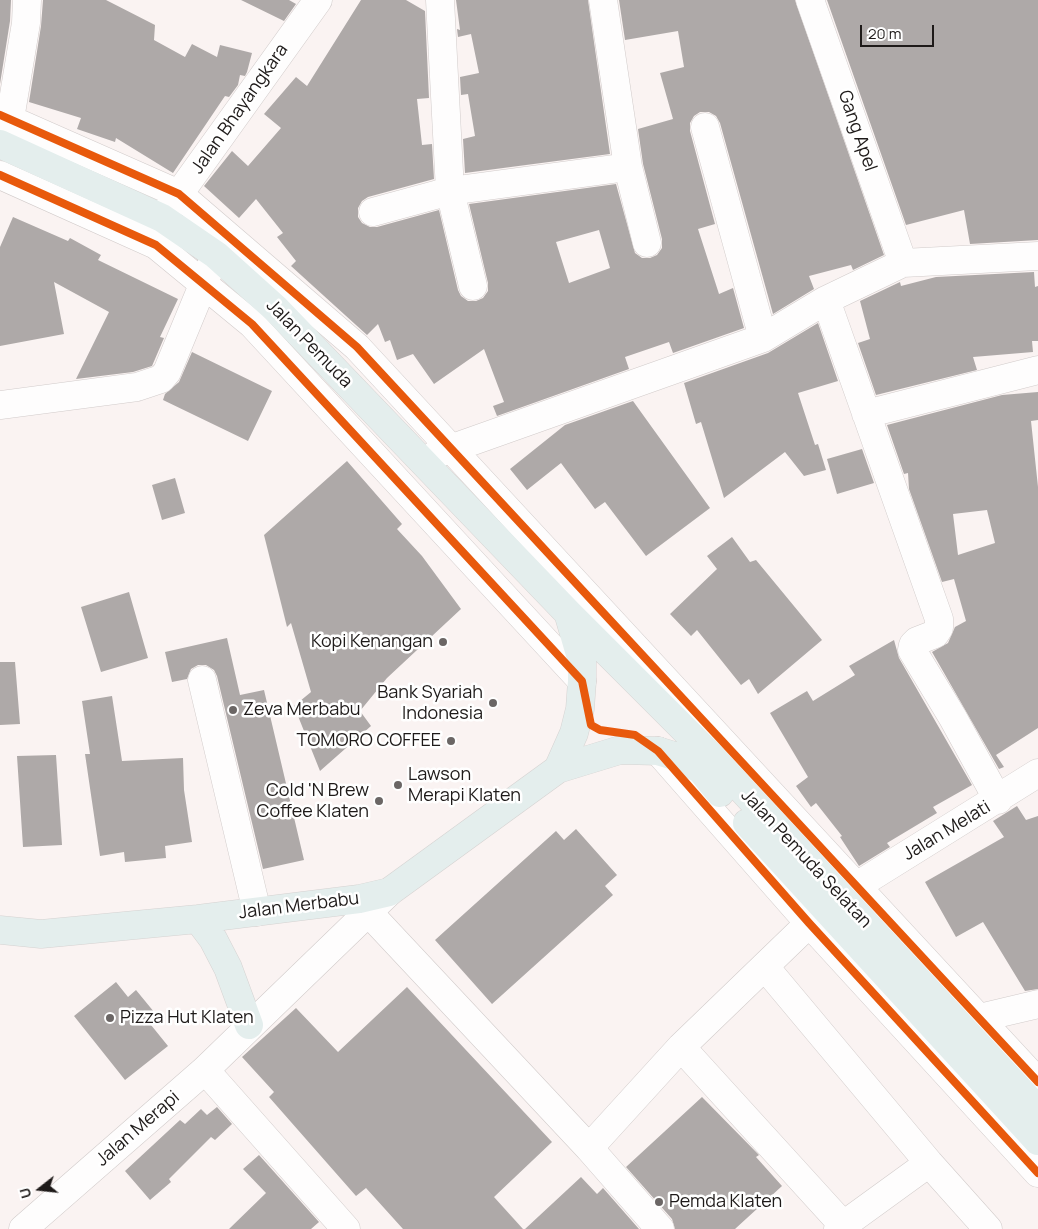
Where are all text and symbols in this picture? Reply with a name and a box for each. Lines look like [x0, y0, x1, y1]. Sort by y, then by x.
scale bar [863, 15, 937, 47]
text: 20 m [868, 23, 901, 44]
street label: Jalan Bhayangkara [187, 40, 293, 178]
street label: Gang Apel [833, 88, 881, 174]
street label: Jalan Pemuda [261, 295, 357, 393]
place label: Kopi Kenangan [311, 631, 433, 653]
marker: Kopi Kenangan [437, 636, 449, 648]
place label: Bank Syariah Indonesia [377, 682, 483, 724]
marker: Bank Syariah Indonesia [487, 697, 499, 709]
place label: Zeva Merbabu [243, 699, 361, 721]
marker: Zeva Merbabu [227, 704, 239, 716]
place label: TOMORO COFFEE [297, 730, 441, 752]
marker: TOMORO COFFEE [445, 735, 457, 747]
place label: Lawson Merapi Klaten [408, 764, 521, 806]
marker: Lawson Merapi Klaten [392, 779, 404, 791]
place label: Cold 'N Brew Coffee Klaten [257, 780, 369, 822]
street label: Jalan Pemuda Selatan [736, 785, 876, 933]
marker: Cold 'N Brew Coffee Klaten [373, 795, 385, 807]
street label: Jalan Melati [899, 796, 995, 866]
street label: Jalan Merbabu [238, 888, 360, 924]
place label: Pizza Hut Klaten [120, 1007, 254, 1029]
marker: Pizza Hut Klaten [104, 1012, 116, 1024]
street label: Jalan Merapi [92, 1087, 184, 1171]
north arrow [15, 1164, 65, 1214]
text: U [15, 1186, 36, 1201]
place label: Pemda Klaten [669, 1191, 782, 1213]
marker: Pemda Klaten [653, 1196, 665, 1208]

